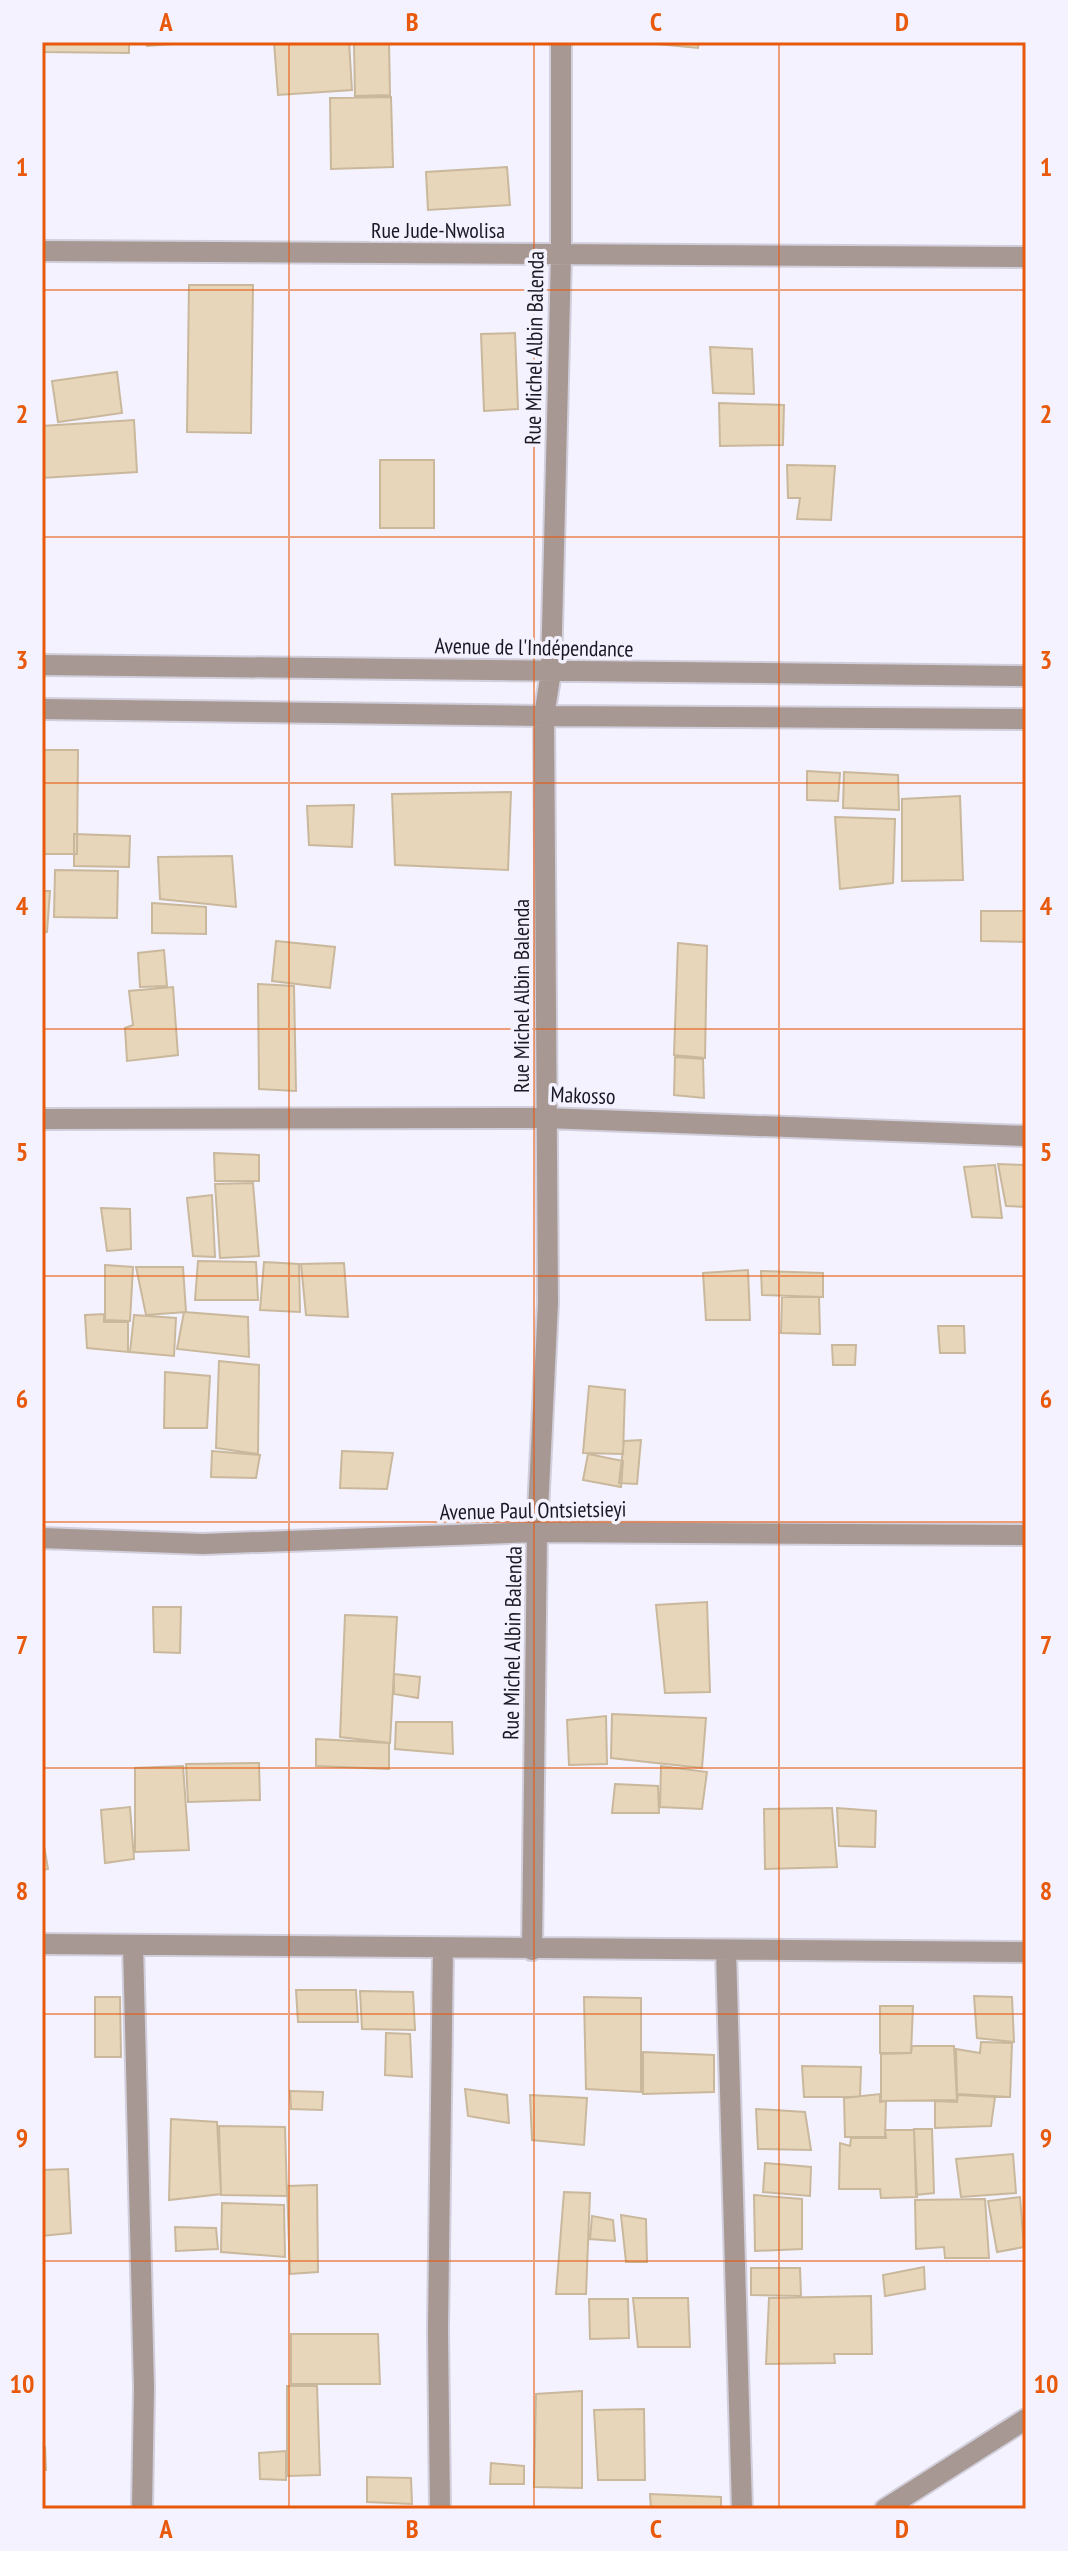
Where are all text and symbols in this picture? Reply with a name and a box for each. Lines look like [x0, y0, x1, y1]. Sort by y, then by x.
text: A [158, 5, 173, 38]
text: B [406, 5, 419, 38]
text: C [650, 5, 662, 38]
text: D [895, 5, 909, 38]
text: 1 [16, 150, 28, 183]
text: 1 [1040, 150, 1052, 183]
street label: Rue Jude-Nwolisa [371, 216, 505, 244]
street label: Rue Michel Albin Balenda [518, 251, 550, 445]
text: 2 [16, 397, 28, 430]
text: 2 [1040, 397, 1052, 430]
street label: Avenue de l'Indépendance [434, 631, 634, 663]
text: 3 [16, 643, 28, 676]
text: 3 [1040, 643, 1052, 676]
text: 4 [16, 889, 29, 922]
text: 4 [1040, 889, 1053, 922]
street label: Rue Michel Albin Balenda [507, 899, 535, 1093]
street label: Makosso [550, 1080, 616, 1110]
text: 5 [16, 1135, 28, 1168]
text: 5 [1040, 1135, 1052, 1168]
text: 6 [16, 1382, 28, 1415]
text: 6 [1040, 1382, 1052, 1415]
street label: Avenue Paul Ontsietsieyi [439, 1494, 627, 1526]
street label: Rue Michel Albin Balenda [496, 1546, 528, 1740]
text: 7 [16, 1628, 28, 1661]
text: 7 [1040, 1628, 1052, 1661]
text: 8 [16, 1874, 28, 1907]
text: 8 [1040, 1874, 1052, 1907]
text: 9 [16, 2121, 28, 2154]
text: 9 [1040, 2121, 1052, 2154]
text: 10 [10, 2367, 34, 2400]
text: 10 [1034, 2367, 1058, 2400]
text: A [158, 2512, 173, 2545]
text: B [406, 2512, 419, 2545]
text: C [650, 2512, 662, 2545]
text: D [895, 2512, 909, 2545]

